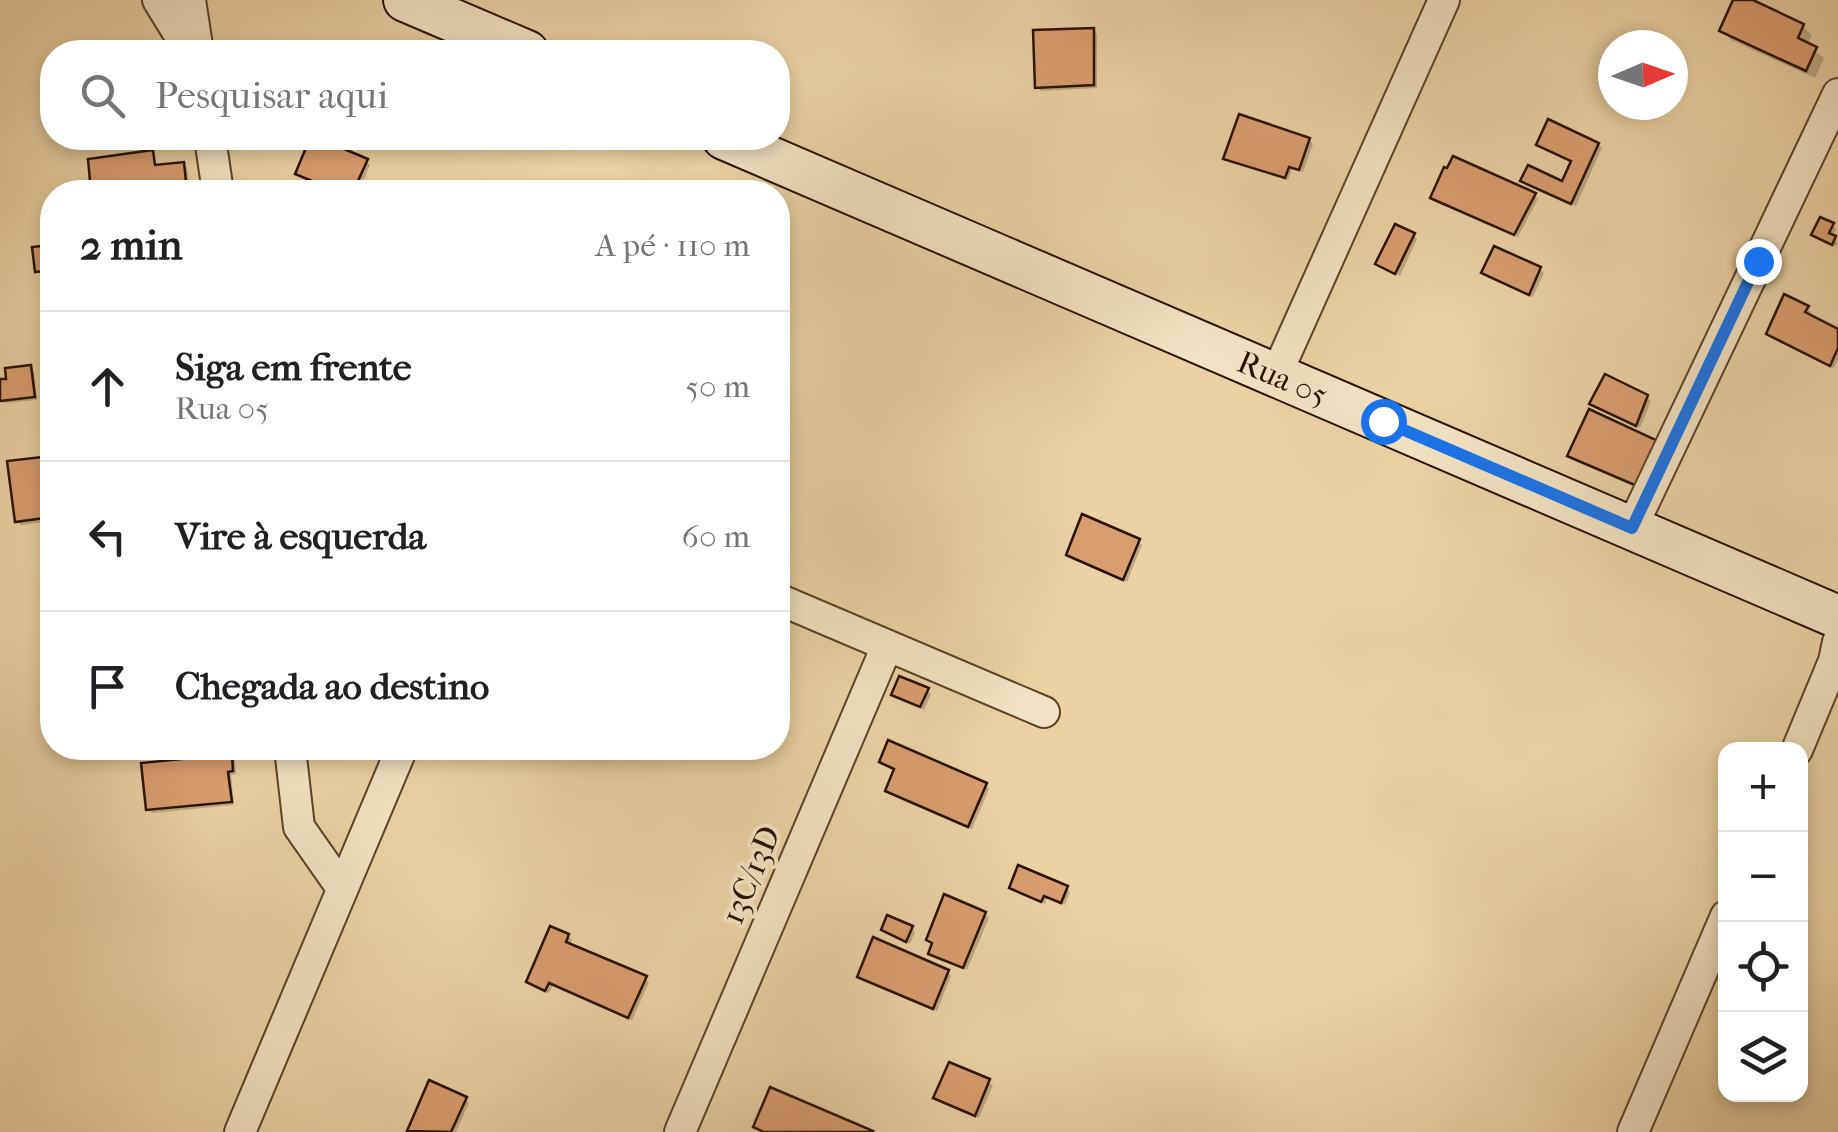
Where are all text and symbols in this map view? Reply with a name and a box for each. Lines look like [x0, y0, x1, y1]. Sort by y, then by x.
north arrow [1598, 30, 1688, 120]
search box [40, 40, 790, 150]
icon: search [75, 68, 130, 123]
text: Pesquisar aqui [155, 73, 388, 118]
text: 2 min [80, 221, 182, 270]
text: A pé · 110 m [595, 227, 750, 264]
route end [1736, 239, 1782, 285]
street label: Rua 05 [1232, 343, 1333, 414]
text: Siga em frente [175, 345, 412, 390]
icon: ahead [80, 359, 135, 414]
text: 50 m [685, 368, 750, 405]
text: Rua 05 [175, 390, 269, 427]
route start [1361, 399, 1407, 445]
icon: left [80, 509, 135, 564]
text: Vire à esquerda [175, 514, 426, 559]
text: 60 m [682, 518, 750, 555]
icon: arrive [80, 659, 135, 714]
text: Chegada ao destino [175, 664, 489, 709]
map controls [1718, 742, 1808, 1102]
button: + [1718, 742, 1808, 832]
street label: 13C/13D [714, 820, 788, 930]
button: − [1718, 832, 1808, 922]
button: locate [1718, 922, 1808, 1012]
button: layers [1718, 1012, 1808, 1102]

